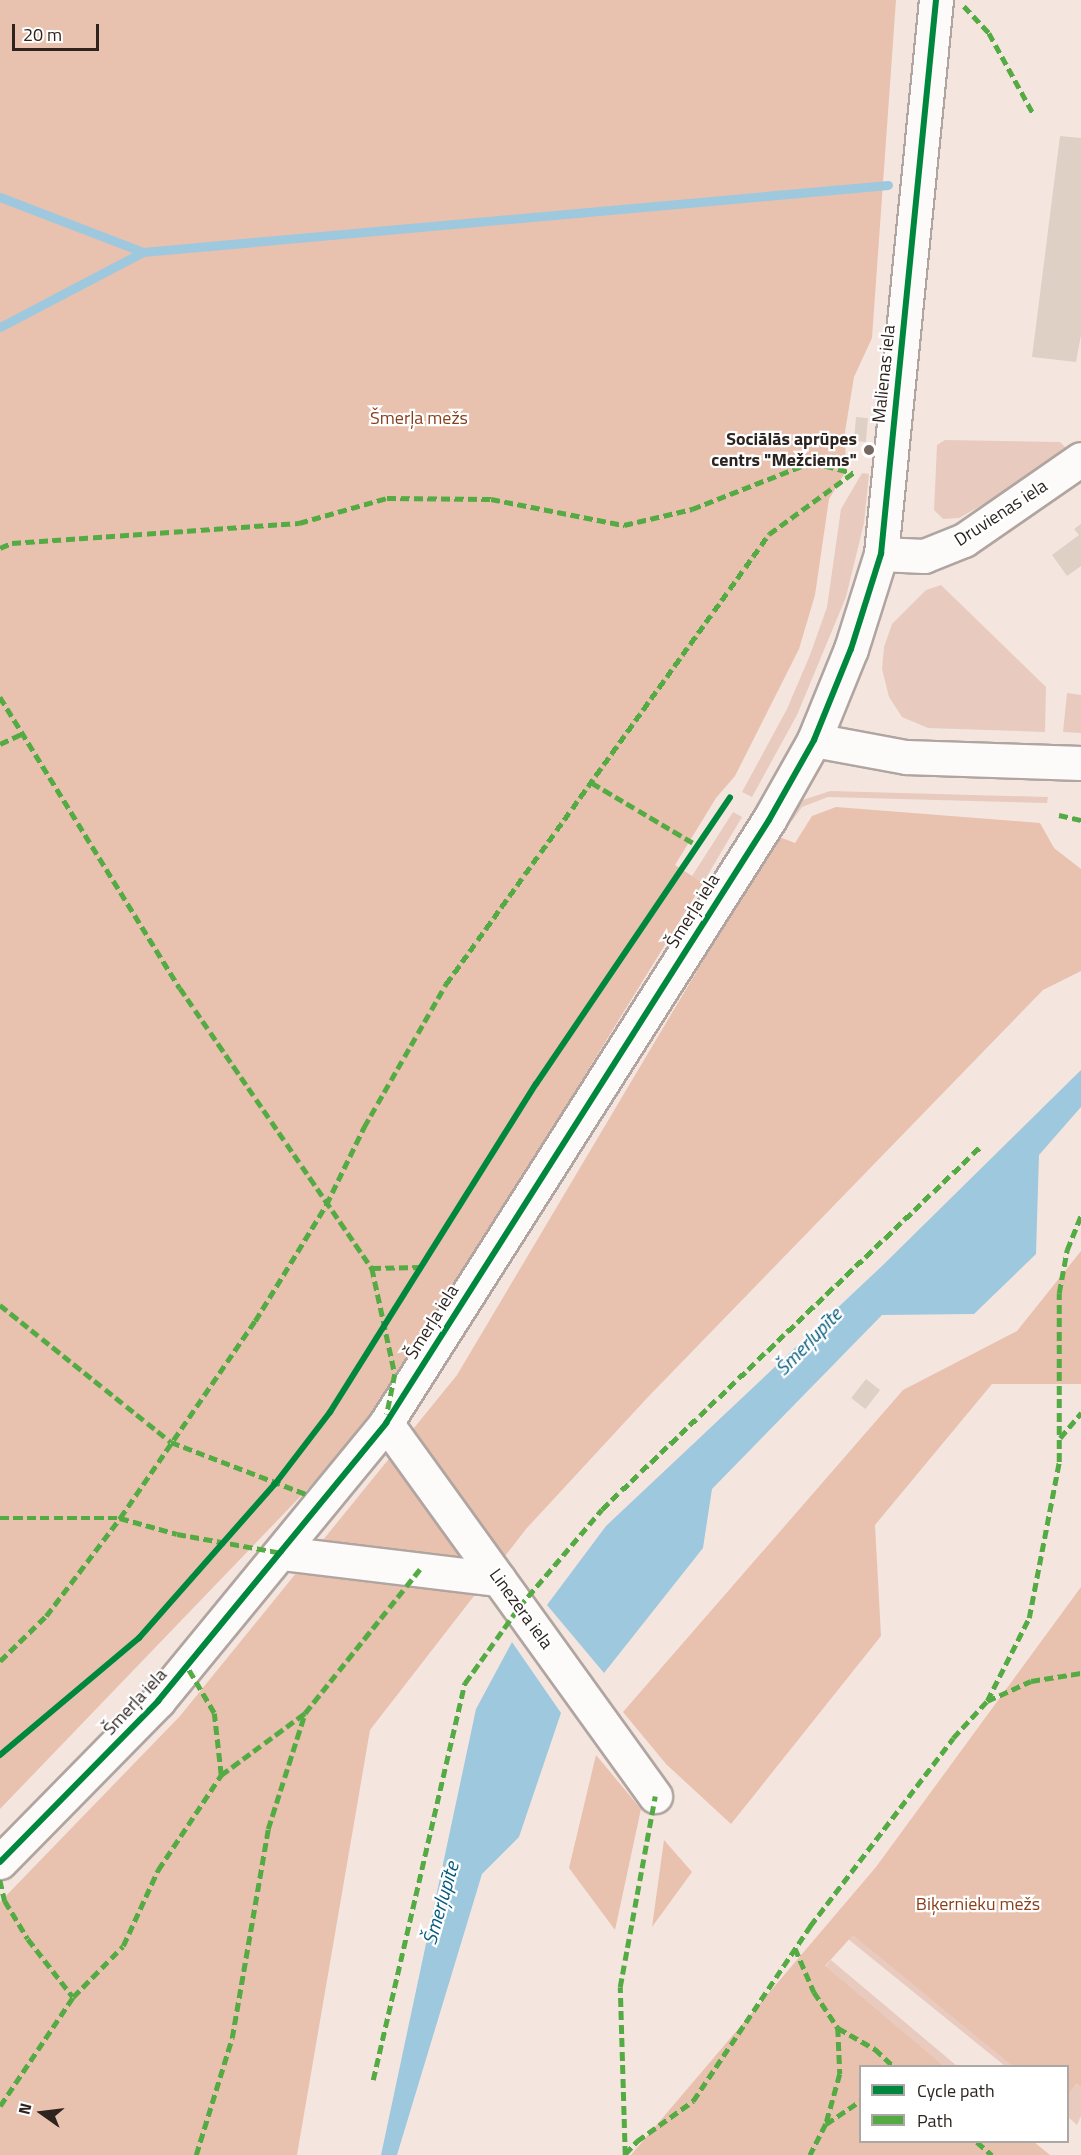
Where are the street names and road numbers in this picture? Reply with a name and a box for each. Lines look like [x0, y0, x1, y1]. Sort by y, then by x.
street label: Malienas iela [868, 324, 900, 424]
street label: Druvienas iela [951, 475, 1051, 551]
street label: Šmerļa iela [662, 870, 724, 952]
street label: Šmerļa iela [401, 1281, 463, 1363]
street label: Linezera iela [485, 1565, 557, 1653]
street label: Šmerļa iela [99, 1664, 171, 1740]

